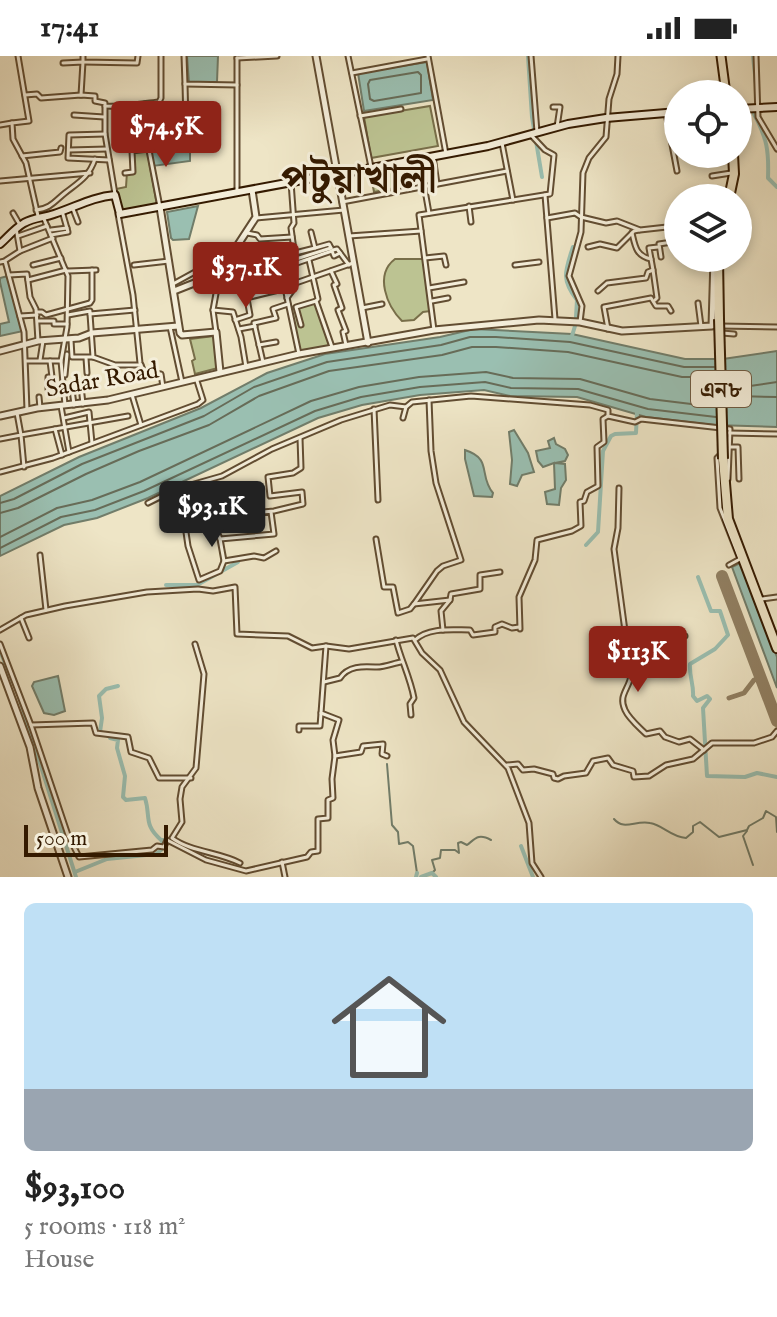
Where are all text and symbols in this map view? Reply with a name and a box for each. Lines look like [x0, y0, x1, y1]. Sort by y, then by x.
text: 17:41 [40, 9, 99, 47]
map controls [664, 80, 752, 272]
button: locate [664, 80, 752, 168]
pin: $74.5K [101, 101, 231, 169]
text: $74.5K [129, 110, 203, 143]
district label: পটুয়াখালী [281, 154, 437, 207]
button: layers [664, 184, 752, 272]
pin: $37.1K [181, 242, 311, 310]
text: $37.1K [211, 251, 281, 284]
street label: Sadar Road [43, 355, 161, 406]
road number: এন৮ [691, 371, 751, 407]
pin: $93.1K [147, 481, 277, 549]
text: $93.1K [177, 490, 247, 523]
pin: $113K [582, 626, 694, 694]
text: $113K [607, 635, 669, 668]
scale bar [24, 821, 168, 857]
text: 500 m [36, 825, 87, 853]
icon: home [317, 955, 461, 1099]
text: $93,100 [24, 1167, 125, 1210]
text: 5 rooms · 118 m² [24, 1210, 186, 1243]
text: House [24, 1243, 94, 1276]

